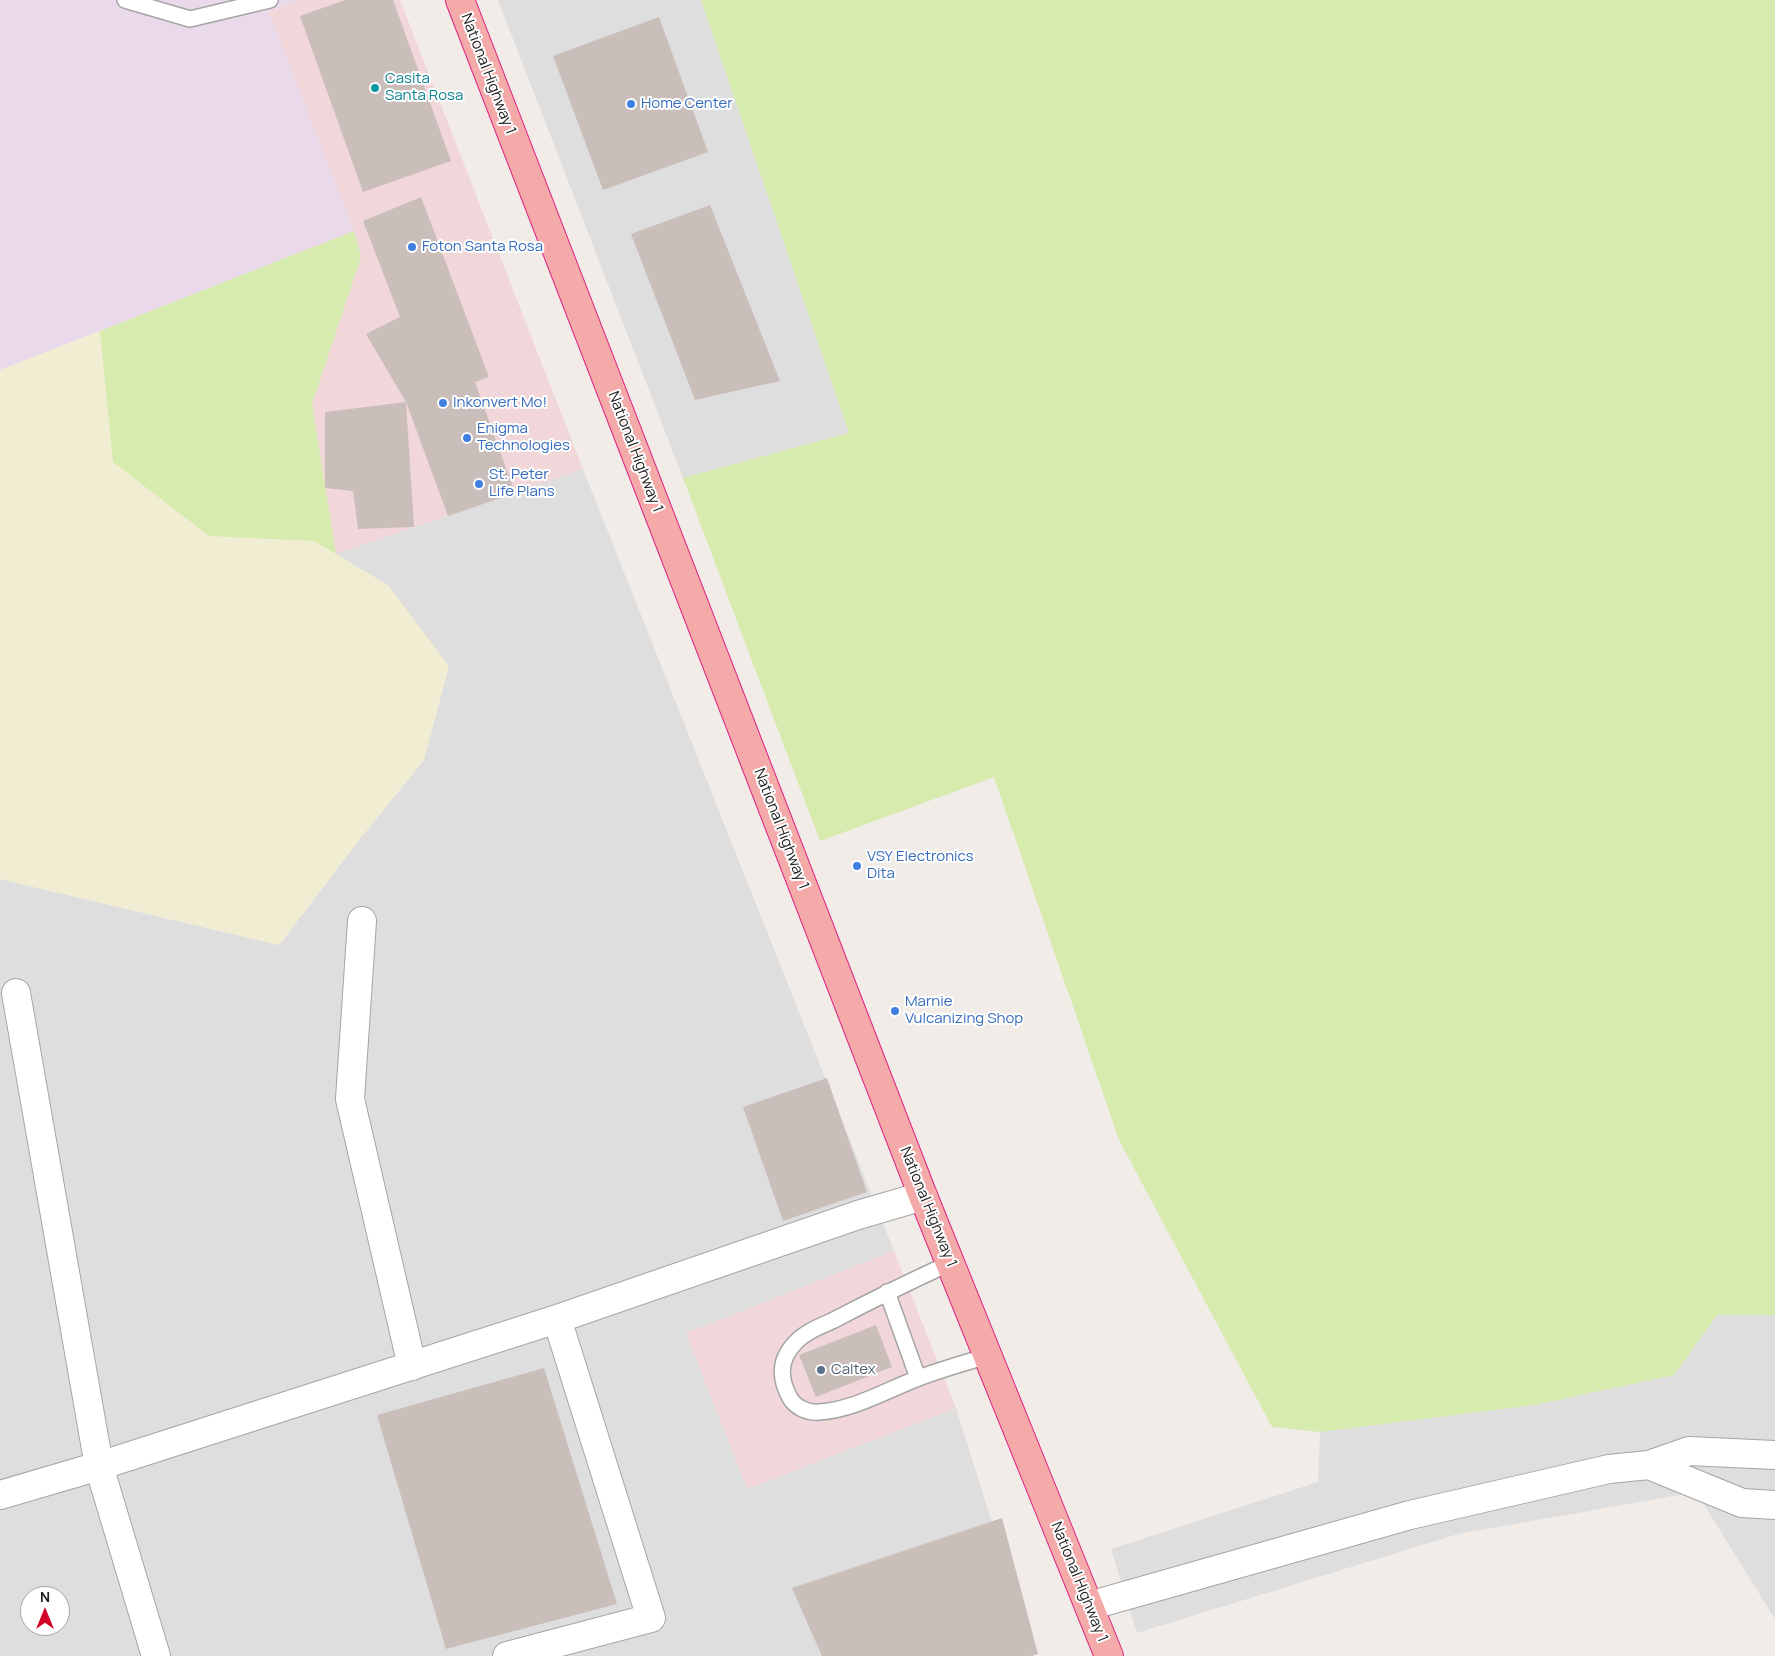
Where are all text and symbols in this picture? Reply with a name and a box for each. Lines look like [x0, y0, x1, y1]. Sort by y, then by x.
street label: National Highway 1 [457, 11, 519, 137]
place label: Casita Santa Rosa [385, 70, 463, 105]
marker: Casita Santa Rosa [369, 82, 381, 94]
place label: Home Center [641, 95, 733, 113]
marker: Home Center [625, 98, 637, 110]
place label: Foton Santa Rosa [422, 238, 543, 256]
marker: Foton Santa Rosa [406, 241, 418, 253]
street label: National Highway 1 [604, 389, 666, 515]
place label: Inkonvert Mo! [453, 394, 547, 412]
marker: Inkonvert Mo! [437, 397, 449, 409]
place label: Enigma Technologies [477, 420, 570, 455]
marker: Enigma Technologies [461, 432, 473, 444]
place label: St. Peter Life Plans [489, 466, 555, 501]
marker: St. Peter Life Plans [473, 478, 485, 490]
street label: National Highway 1 [750, 766, 812, 892]
place label: VSY Electronics Dita [867, 848, 974, 883]
marker: VSY Electronics Dita [851, 860, 863, 872]
place label: Marnie Vulcanizing Shop [905, 993, 1023, 1028]
marker: Marnie Vulcanizing Shop [889, 1005, 901, 1017]
street label: National Highway 1 [896, 1144, 960, 1270]
place label: Caltex [831, 1361, 876, 1379]
marker: Caltex [815, 1364, 827, 1376]
street label: National Highway 1 [1047, 1519, 1111, 1645]
north arrow [20, 1586, 70, 1636]
text: N [40, 1587, 50, 1606]

